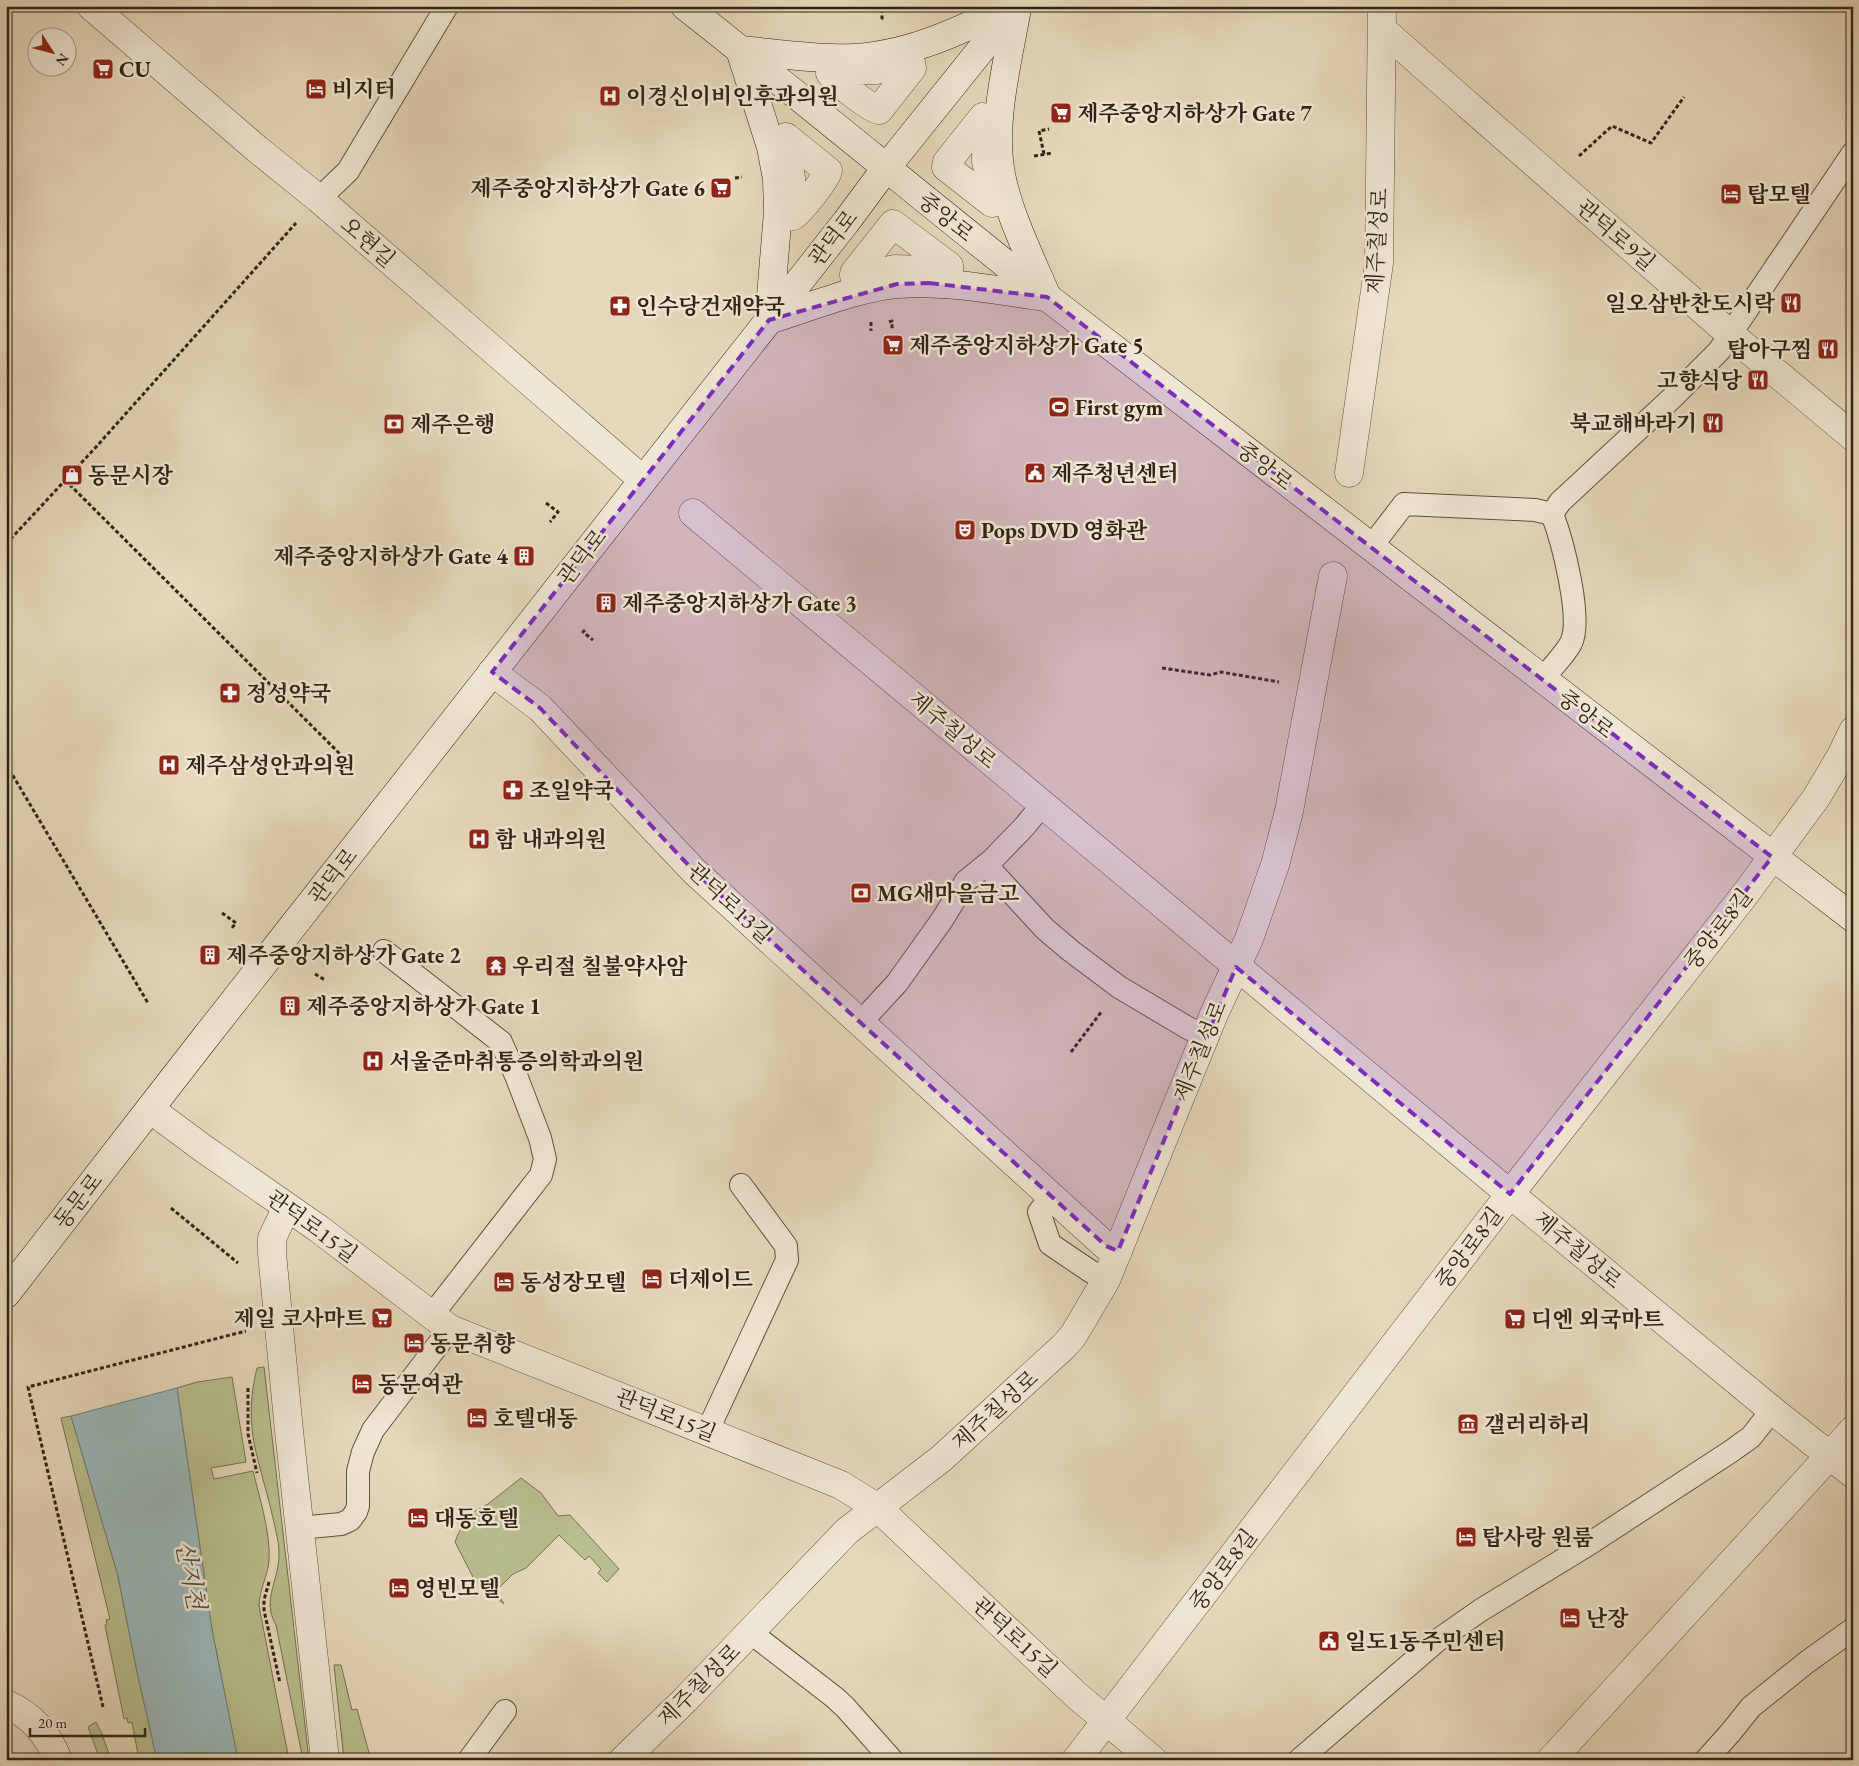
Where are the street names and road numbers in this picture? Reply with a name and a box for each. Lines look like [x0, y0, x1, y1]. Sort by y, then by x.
street label: 중앙로 [912, 186, 980, 248]
street label: 제주칠성로 [1360, 187, 1394, 295]
street label: 관덕로9길 [1570, 193, 1662, 277]
street label: 관덕로 [802, 204, 864, 272]
street label: 오현길 [334, 210, 402, 274]
street label: 중앙로 [1231, 435, 1299, 497]
street label: 관덕로 [551, 523, 613, 591]
street label: 중앙로 [1552, 683, 1620, 745]
street label: 제주칠성로 [903, 685, 1003, 775]
street label: 관덕로 [302, 842, 364, 910]
street label: 관덕로13길 [681, 856, 779, 950]
street label: 중앙로8길 [1677, 882, 1759, 976]
street label: 제주칠성로 [1167, 996, 1233, 1106]
street label: 동문로 [47, 1167, 109, 1235]
street label: 관덕로15길 [261, 1183, 363, 1269]
street label: 중앙로8길 [1429, 1201, 1509, 1295]
street label: 제주칠성로 [1528, 1205, 1628, 1295]
street label: 제주칠성로 [946, 1364, 1044, 1456]
street label: 관덕로15길 [611, 1382, 721, 1448]
street label: 중앙로8길 [1183, 1523, 1263, 1617]
street label: 관덕로15길 [966, 1590, 1064, 1684]
street label: 제주칠성로 [651, 1637, 747, 1733]

